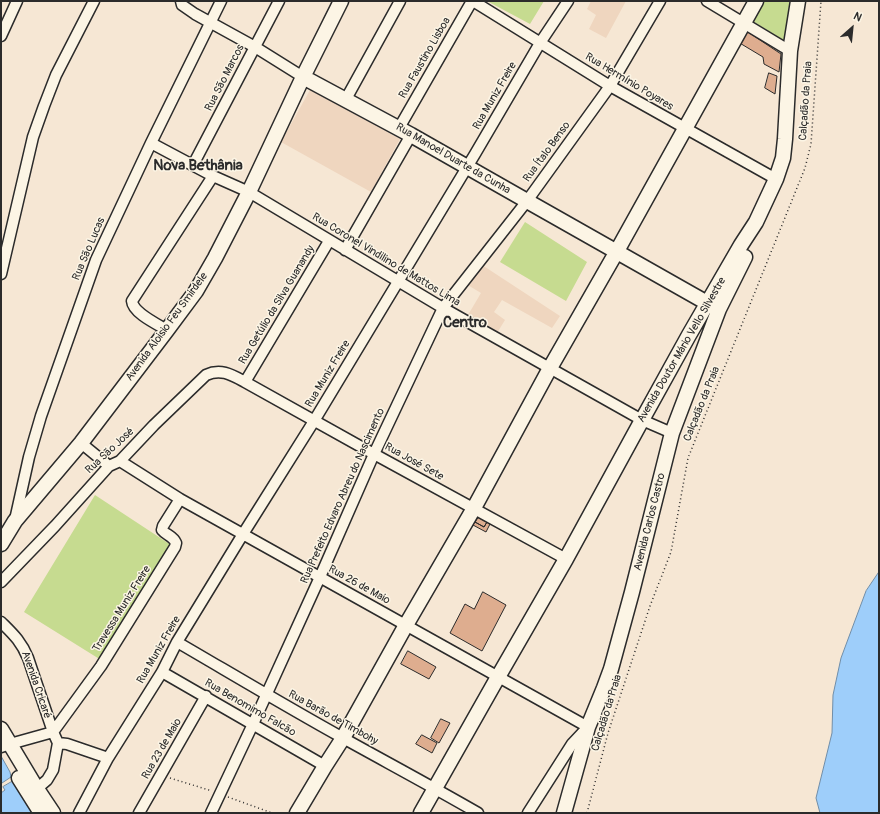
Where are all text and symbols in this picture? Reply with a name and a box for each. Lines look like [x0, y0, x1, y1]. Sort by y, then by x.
north arrow [832, 8, 872, 48]
text: N [851, 9, 864, 24]
street label: Rua Faustino Lisboa [396, 15, 454, 101]
street label: Rua São Marcos [203, 42, 247, 114]
street label: Rua Hermínio Poyares [583, 50, 675, 114]
street label: Rua Muniz Freire [470, 60, 520, 132]
street label: Calçadão da Praia [797, 61, 815, 141]
street label: Rua Ítalo Benso [521, 119, 573, 185]
street label: Rua Manoel Duarte da Cunha [393, 121, 513, 197]
district label: Nova Bethânia [153, 157, 243, 175]
street label: Rua Coronel Vindilino de Mattos Lima [310, 210, 462, 310]
street label: Rua São Lucas [70, 216, 108, 282]
street label: Rua Getúlio da Silva Guanandy [236, 243, 318, 367]
street label: Avenida Aloisio Feu Smirdele [123, 270, 211, 384]
street label: Avenida Doutor Mário Vello Silvestre [635, 275, 729, 425]
district label: Centro [443, 314, 487, 332]
street label: Rua Muniz Freire [303, 338, 353, 410]
street label: Calçadão da Praia [681, 365, 723, 443]
street label: Rua Prefeito Edvaro Abreu do Nascimento [298, 406, 388, 586]
street label: Rua São José [83, 425, 137, 477]
street label: Rua José Sete [382, 440, 446, 484]
street label: Avenida Carlos Castro [631, 472, 669, 572]
street label: Travessa Muniz Freire [90, 563, 154, 655]
street label: Rua 26 de Maio [326, 563, 392, 607]
street label: Rua Muniz Freire [134, 614, 184, 686]
street label: Avenida Cricaré [18, 649, 54, 721]
street label: Calçadão da Praia [589, 673, 625, 753]
street label: Rua Benomimo Falcão [202, 676, 298, 740]
street label: Rua Barão de Timbohy [286, 688, 380, 748]
street label: Rua 23 de Maio [139, 716, 185, 782]

